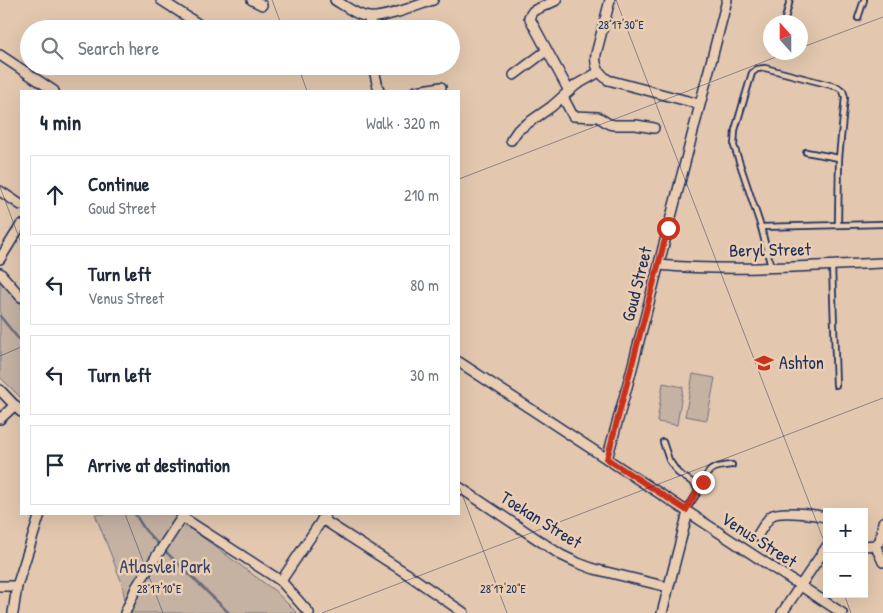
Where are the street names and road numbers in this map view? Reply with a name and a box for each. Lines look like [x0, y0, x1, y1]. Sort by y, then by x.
street label: Beryl Street [729, 236, 812, 263]
street label: Goud Street [615, 243, 658, 324]
street label: Toekan Street [496, 485, 587, 555]
street label: Venus Street [717, 506, 803, 574]

